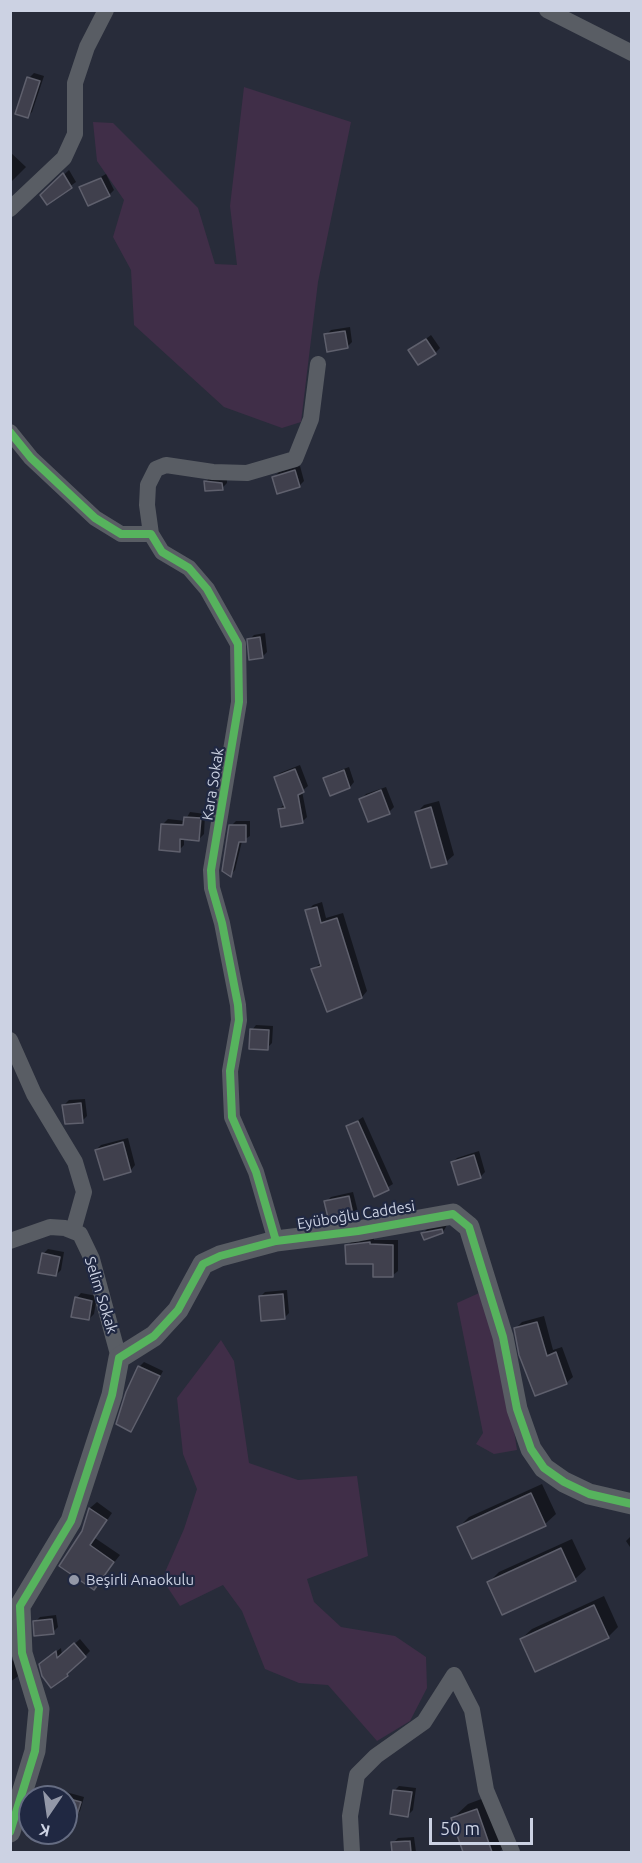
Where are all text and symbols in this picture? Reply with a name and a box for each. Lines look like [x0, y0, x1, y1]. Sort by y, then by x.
street label: Kara Sokak [198, 746, 228, 822]
street label: Eyüboğlu Caddesi [296, 1197, 416, 1233]
street label: Selim Sokak [81, 1254, 121, 1336]
place label: Beşirli Anaokulu [86, 1571, 194, 1589]
marker: Beşirli Anaokulu [67, 1573, 81, 1587]
north arrow [18, 1785, 78, 1845]
scale bar [432, 1806, 536, 1844]
text: 50 m [440, 1818, 480, 1838]
text: K [37, 1821, 52, 1841]

